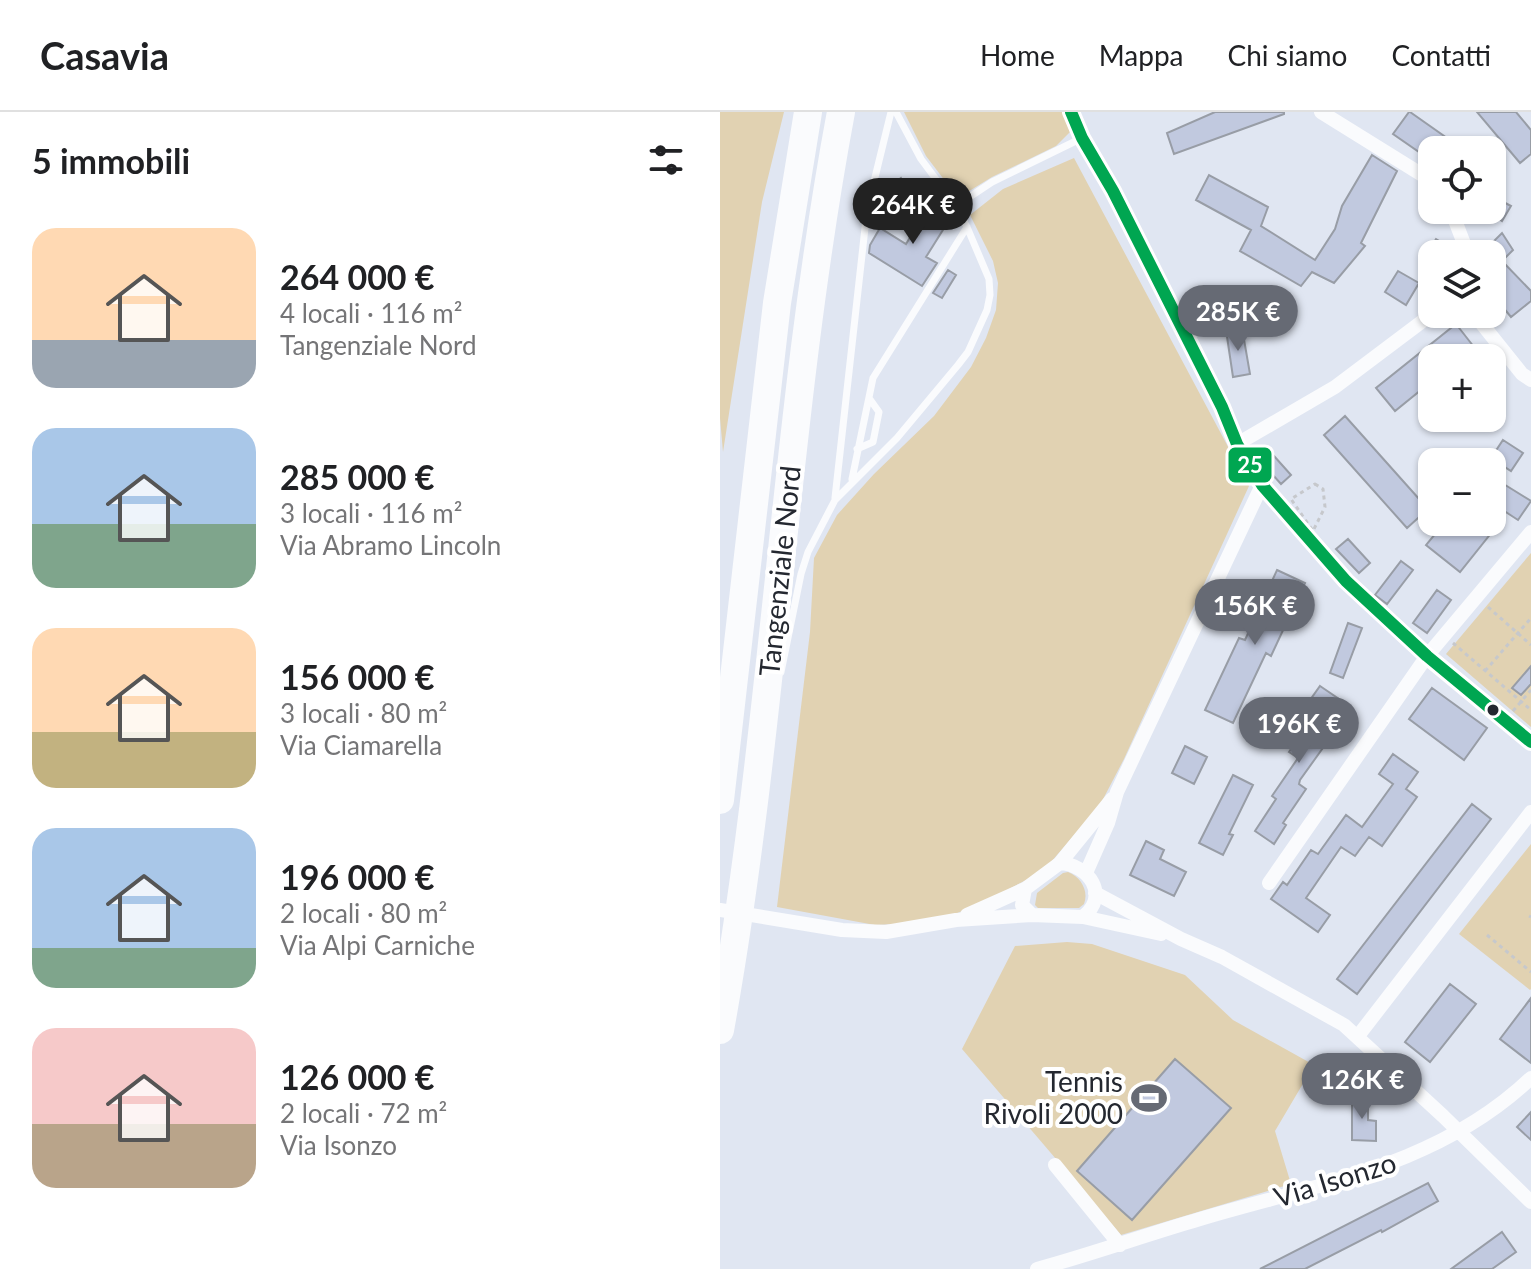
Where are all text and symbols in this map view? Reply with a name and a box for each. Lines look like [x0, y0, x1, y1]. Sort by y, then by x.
text: Casavia [40, 32, 169, 78]
text: Home [980, 38, 1055, 72]
text: Mappa [1099, 38, 1184, 72]
text: Chi siamo [1228, 38, 1347, 72]
text: Contatti [1391, 38, 1491, 72]
map controls [1418, 136, 1506, 536]
button: locate [1418, 136, 1506, 224]
icon: filters [644, 138, 688, 182]
text: 5 immobili [32, 140, 190, 181]
pin: 264K € [848, 178, 978, 246]
text: 264K € [871, 188, 955, 220]
button: layers [1418, 240, 1506, 328]
text: 264 000 € [280, 256, 435, 297]
icon: home [96, 260, 192, 356]
pin: 285K € [1173, 285, 1303, 353]
text: 285K € [1196, 295, 1280, 327]
text: 4 locali · 116 m² [280, 297, 462, 329]
text: Tangenziale Nord [280, 329, 477, 361]
button: + [1418, 344, 1506, 432]
line badge: 25 [1227, 446, 1273, 484]
button: − [1418, 448, 1506, 536]
text: 25 [1237, 451, 1263, 478]
text: 285 000 € [280, 456, 435, 497]
icon: home [96, 460, 192, 556]
street label: Tangenziale Nord [751, 464, 807, 678]
text: 3 locali · 116 m² [280, 497, 462, 529]
text: Via Abramo Lincoln [280, 529, 501, 561]
pin: 156K € [1190, 579, 1320, 647]
text: 156K € [1213, 589, 1297, 621]
text: 156 000 € [280, 656, 435, 697]
icon: home [96, 660, 192, 756]
text: 3 locali · 80 m² [280, 697, 447, 729]
pin: 196K € [1234, 697, 1364, 765]
unlabelled marker [1485, 702, 1501, 718]
text: 196K € [1257, 707, 1341, 739]
text: Via Ciamarella [280, 729, 442, 761]
text: 196 000 € [280, 856, 435, 897]
icon: home [96, 860, 192, 956]
text: 2 locali · 80 m² [280, 897, 447, 929]
text: Via Alpi Carniche [280, 929, 475, 961]
pin: 126K € [1297, 1053, 1427, 1121]
text: 126 000 € [280, 1056, 435, 1097]
icon: home [96, 1060, 192, 1156]
text: 126K € [1320, 1063, 1404, 1095]
place label: Tennis Rivoli 2000 [984, 1064, 1123, 1130]
sports icon: Tennis Rivoli 2000 [1130, 1079, 1168, 1117]
text: 2 locali · 72 m² [280, 1097, 447, 1129]
text: Via Isonzo [280, 1129, 397, 1161]
street label: Via Isonzo [1269, 1144, 1400, 1214]

